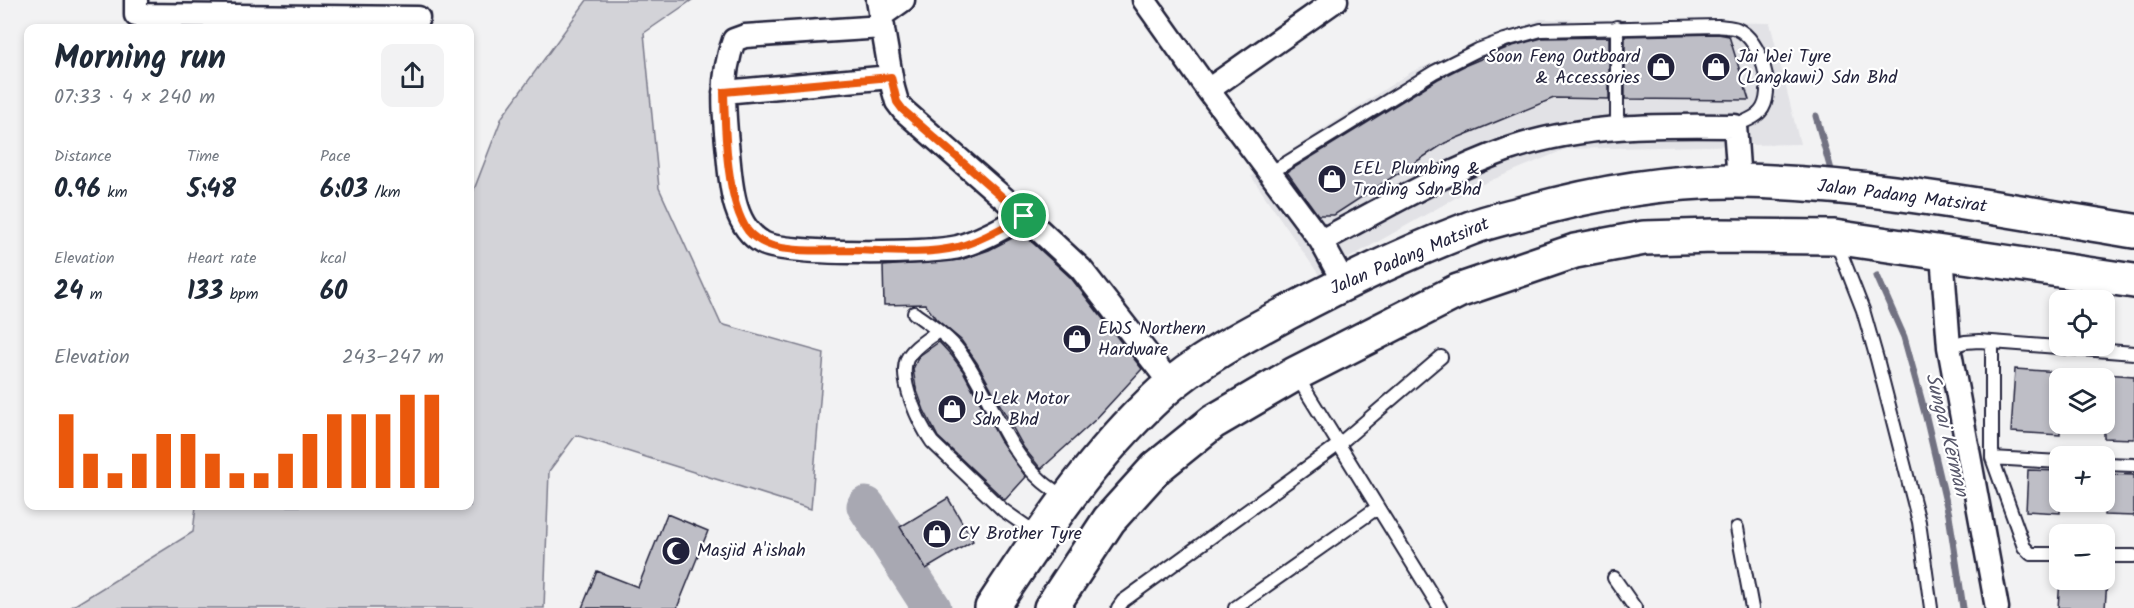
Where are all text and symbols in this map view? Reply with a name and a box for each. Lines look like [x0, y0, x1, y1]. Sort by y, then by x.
text: Morning run [54, 33, 226, 86]
place label: Soon Feng Outboard & Accessories [1487, 43, 1641, 93]
place label: Jai Wei Tyre (Langkawi) Sdn Bhd [1737, 43, 1898, 93]
button: share [381, 44, 444, 107]
shop icon: Soon Feng Outboard & Accessories [1645, 51, 1677, 83]
shop icon: Jai Wei Tyre (Langkawi) Sdn Bhd [1700, 51, 1732, 83]
text: 07:33 · 4 × 240 m [54, 82, 215, 114]
text: Distance [54, 144, 112, 169]
text: Time [187, 144, 219, 169]
text: Pace [320, 144, 351, 169]
place label: EEL Plumbing & Trading Sdn Bhd [1353, 155, 1482, 205]
shop icon: EEL Plumbing & Trading Sdn Bhd [1316, 163, 1348, 195]
text: 0.96 [54, 169, 101, 211]
text: 5:48 [187, 169, 236, 211]
text: 6:03 [320, 169, 368, 211]
street label: Jalan Padang Matsirat [1816, 172, 1989, 222]
text: km [101, 180, 127, 205]
text: /km [368, 180, 400, 205]
pin [998, 190, 1049, 241]
icon: arrive [1007, 199, 1040, 232]
street label: Jalan Padang Matsirat [1326, 210, 1495, 304]
text: Elevation [54, 246, 115, 271]
text: Heart rate [187, 246, 257, 271]
text: kcal [320, 246, 346, 271]
text: 24 [54, 271, 83, 313]
text: 133 [187, 271, 223, 313]
text: 60 [320, 271, 347, 313]
text: m [83, 282, 102, 307]
text: bpm [223, 282, 259, 307]
map controls [2049, 290, 2115, 590]
button: locate [2049, 290, 2115, 356]
place label: EWS Northern Hardware [1098, 315, 1206, 365]
shop icon: EWS Northern Hardware [1061, 323, 1093, 355]
text: Elevation [54, 342, 130, 374]
text: 243–247 m [342, 342, 444, 374]
button: layers [2049, 368, 2115, 434]
water label: Sungai Kerman [1915, 370, 1977, 501]
place label: U-Lek Motor Sdn Bhd [973, 385, 1070, 435]
shop icon: U-Lek Motor Sdn Bhd [936, 393, 968, 425]
button: + [2049, 446, 2115, 512]
shop icon: CY Brother Tyre [921, 518, 953, 550]
place label: CY Brother Tyre [958, 520, 1082, 549]
button: − [2049, 524, 2115, 590]
mosque icon: Masjid A'ishah [660, 535, 692, 567]
place label: Masjid A'ishah [697, 537, 806, 566]

